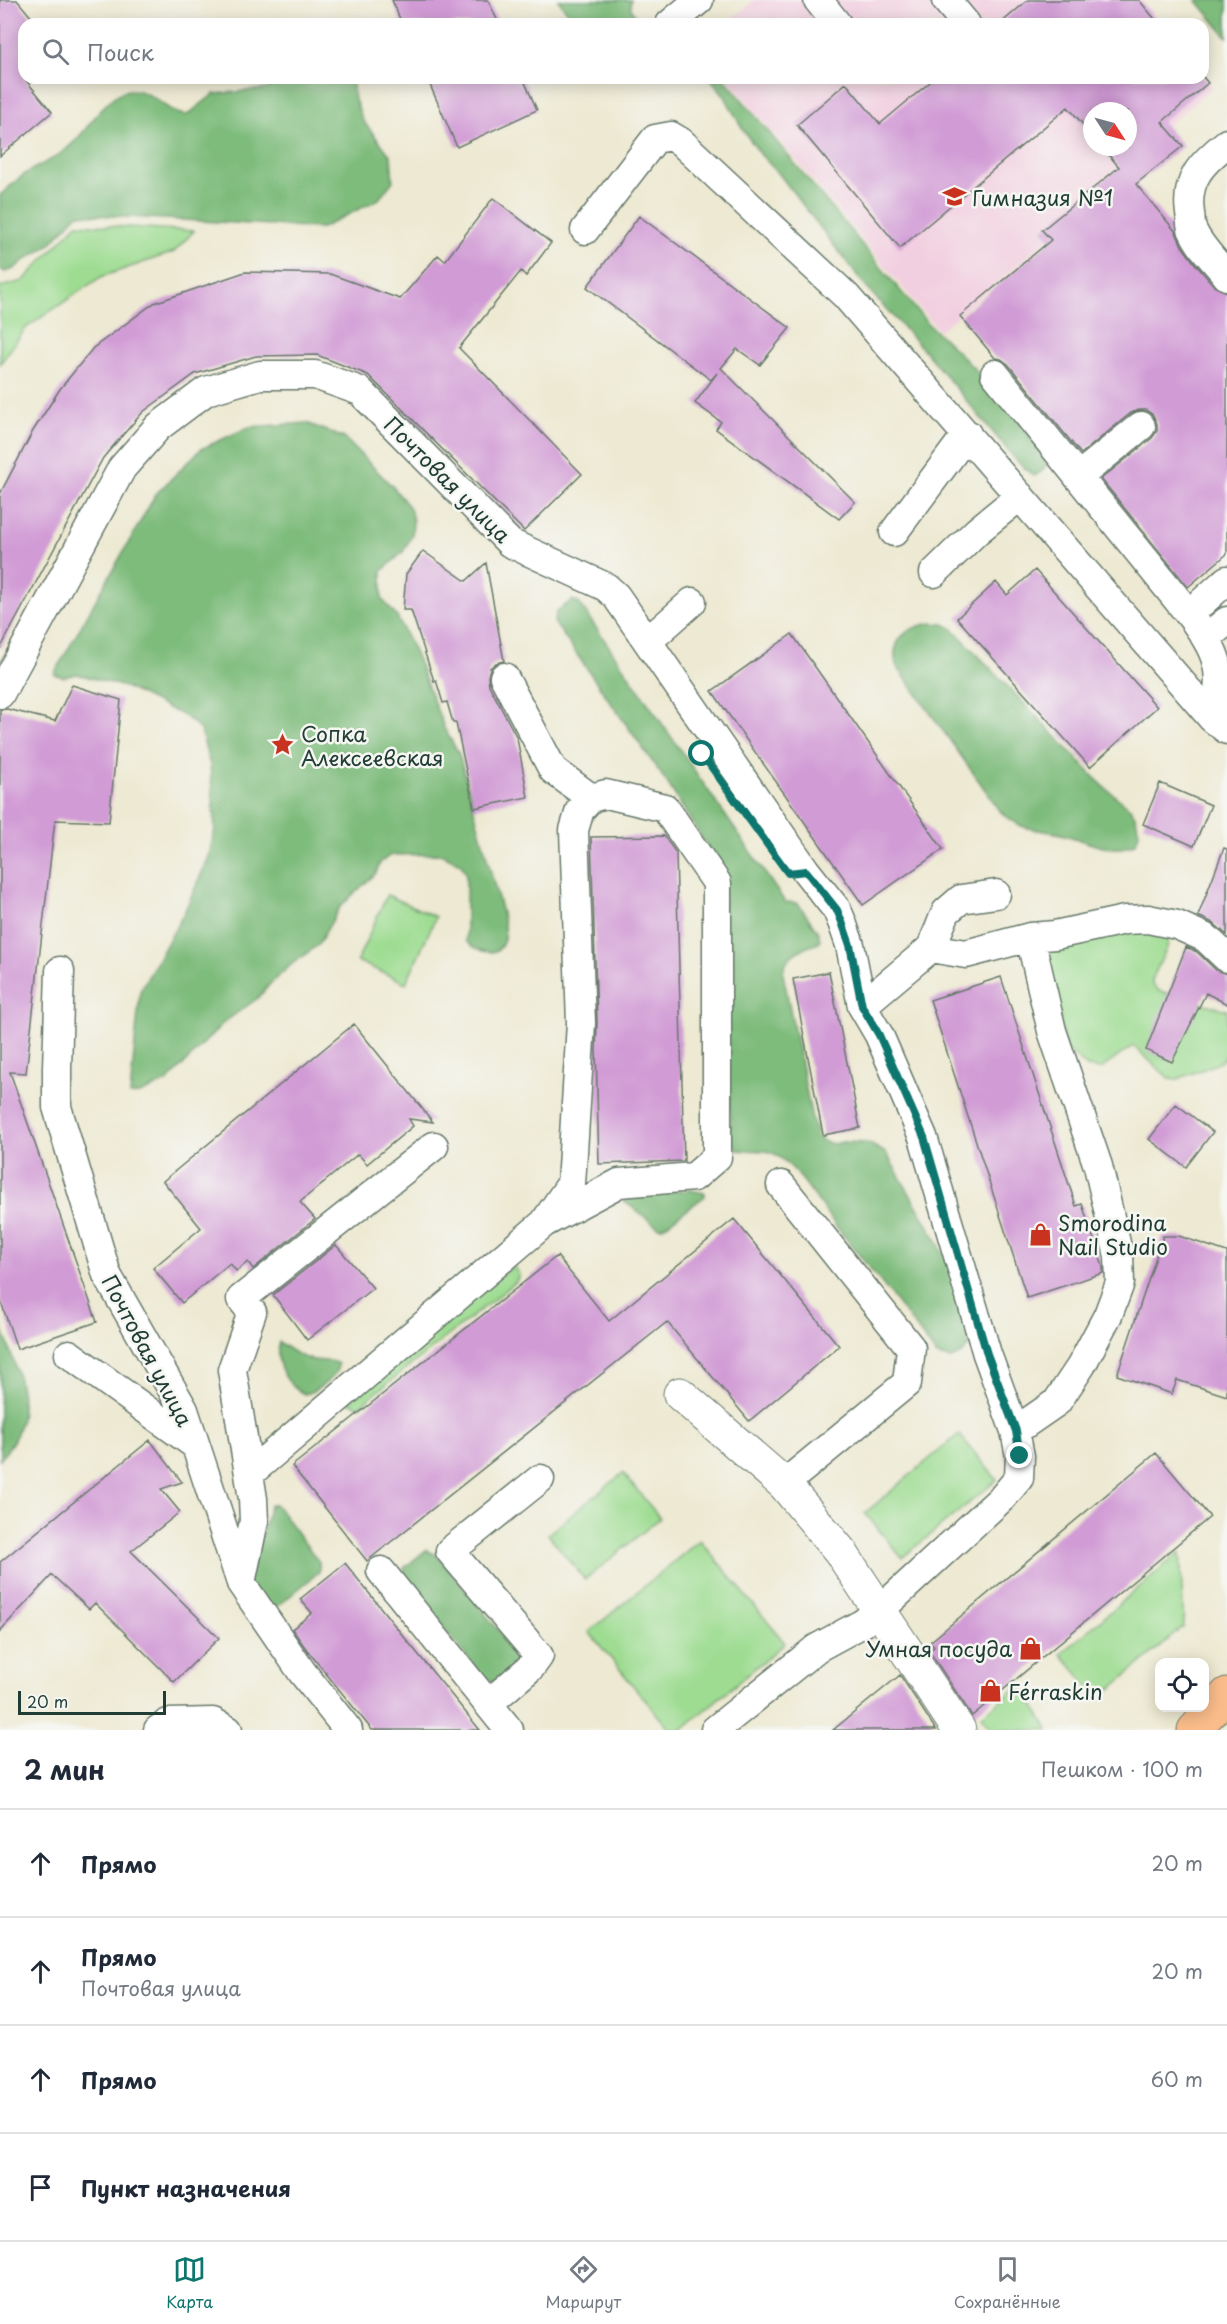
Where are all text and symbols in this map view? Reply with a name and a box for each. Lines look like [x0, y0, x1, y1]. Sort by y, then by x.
search box [18, 18, 1209, 84]
icon: search [39, 35, 72, 68]
text: Поиск [87, 35, 154, 68]
north arrow [1083, 102, 1137, 156]
place label: Гимназия №1 [972, 181, 1113, 213]
school or university icon: Гимназия №1 [941, 184, 967, 210]
street label: Почтовая улица [377, 408, 519, 550]
place label: Сопка Алексеевская [301, 717, 443, 773]
place icon: Сопка Алексеевская [270, 732, 296, 758]
route start [688, 740, 714, 766]
place label: Smorodina Nail Studio [1058, 1206, 1168, 1262]
shop icon: Smorodina Nail Studio [1027, 1221, 1053, 1247]
street label: Почтовая улица [94, 1268, 202, 1432]
route end [1006, 1442, 1032, 1468]
place label: Умная посуда [866, 1632, 1012, 1664]
shop icon: Умная посуда [1017, 1635, 1043, 1661]
map controls [1155, 1658, 1209, 1712]
button: locate [1155, 1658, 1209, 1712]
place label: Férraskin [1008, 1675, 1103, 1707]
shop icon: Férraskin [977, 1678, 1003, 1704]
scale bar [18, 1688, 166, 1716]
text: 20 m [27, 1689, 68, 1713]
text: 2 мин [24, 1750, 105, 1789]
text: Пешком · 100 m [1041, 1754, 1203, 1784]
icon: ahead [24, 1847, 57, 1880]
text: Прямо [81, 1847, 156, 1880]
text: 20 m [1151, 1848, 1203, 1878]
text: Прямо [81, 1940, 156, 1973]
icon: ahead [24, 1955, 57, 1988]
text: 20 m [1151, 1956, 1203, 1986]
text: Почтовая улица [81, 1973, 241, 2003]
icon: ahead [24, 2063, 57, 2096]
text: Прямо [81, 2063, 156, 2096]
text: 60 m [1151, 2064, 1203, 2094]
icon: arrive [24, 2171, 57, 2204]
text: Пункт назначения [81, 2171, 291, 2204]
tab: Карта [166, 2253, 213, 2313]
tab: Маршрут [546, 2253, 621, 2313]
tab: Сохранённые [954, 2253, 1061, 2313]

